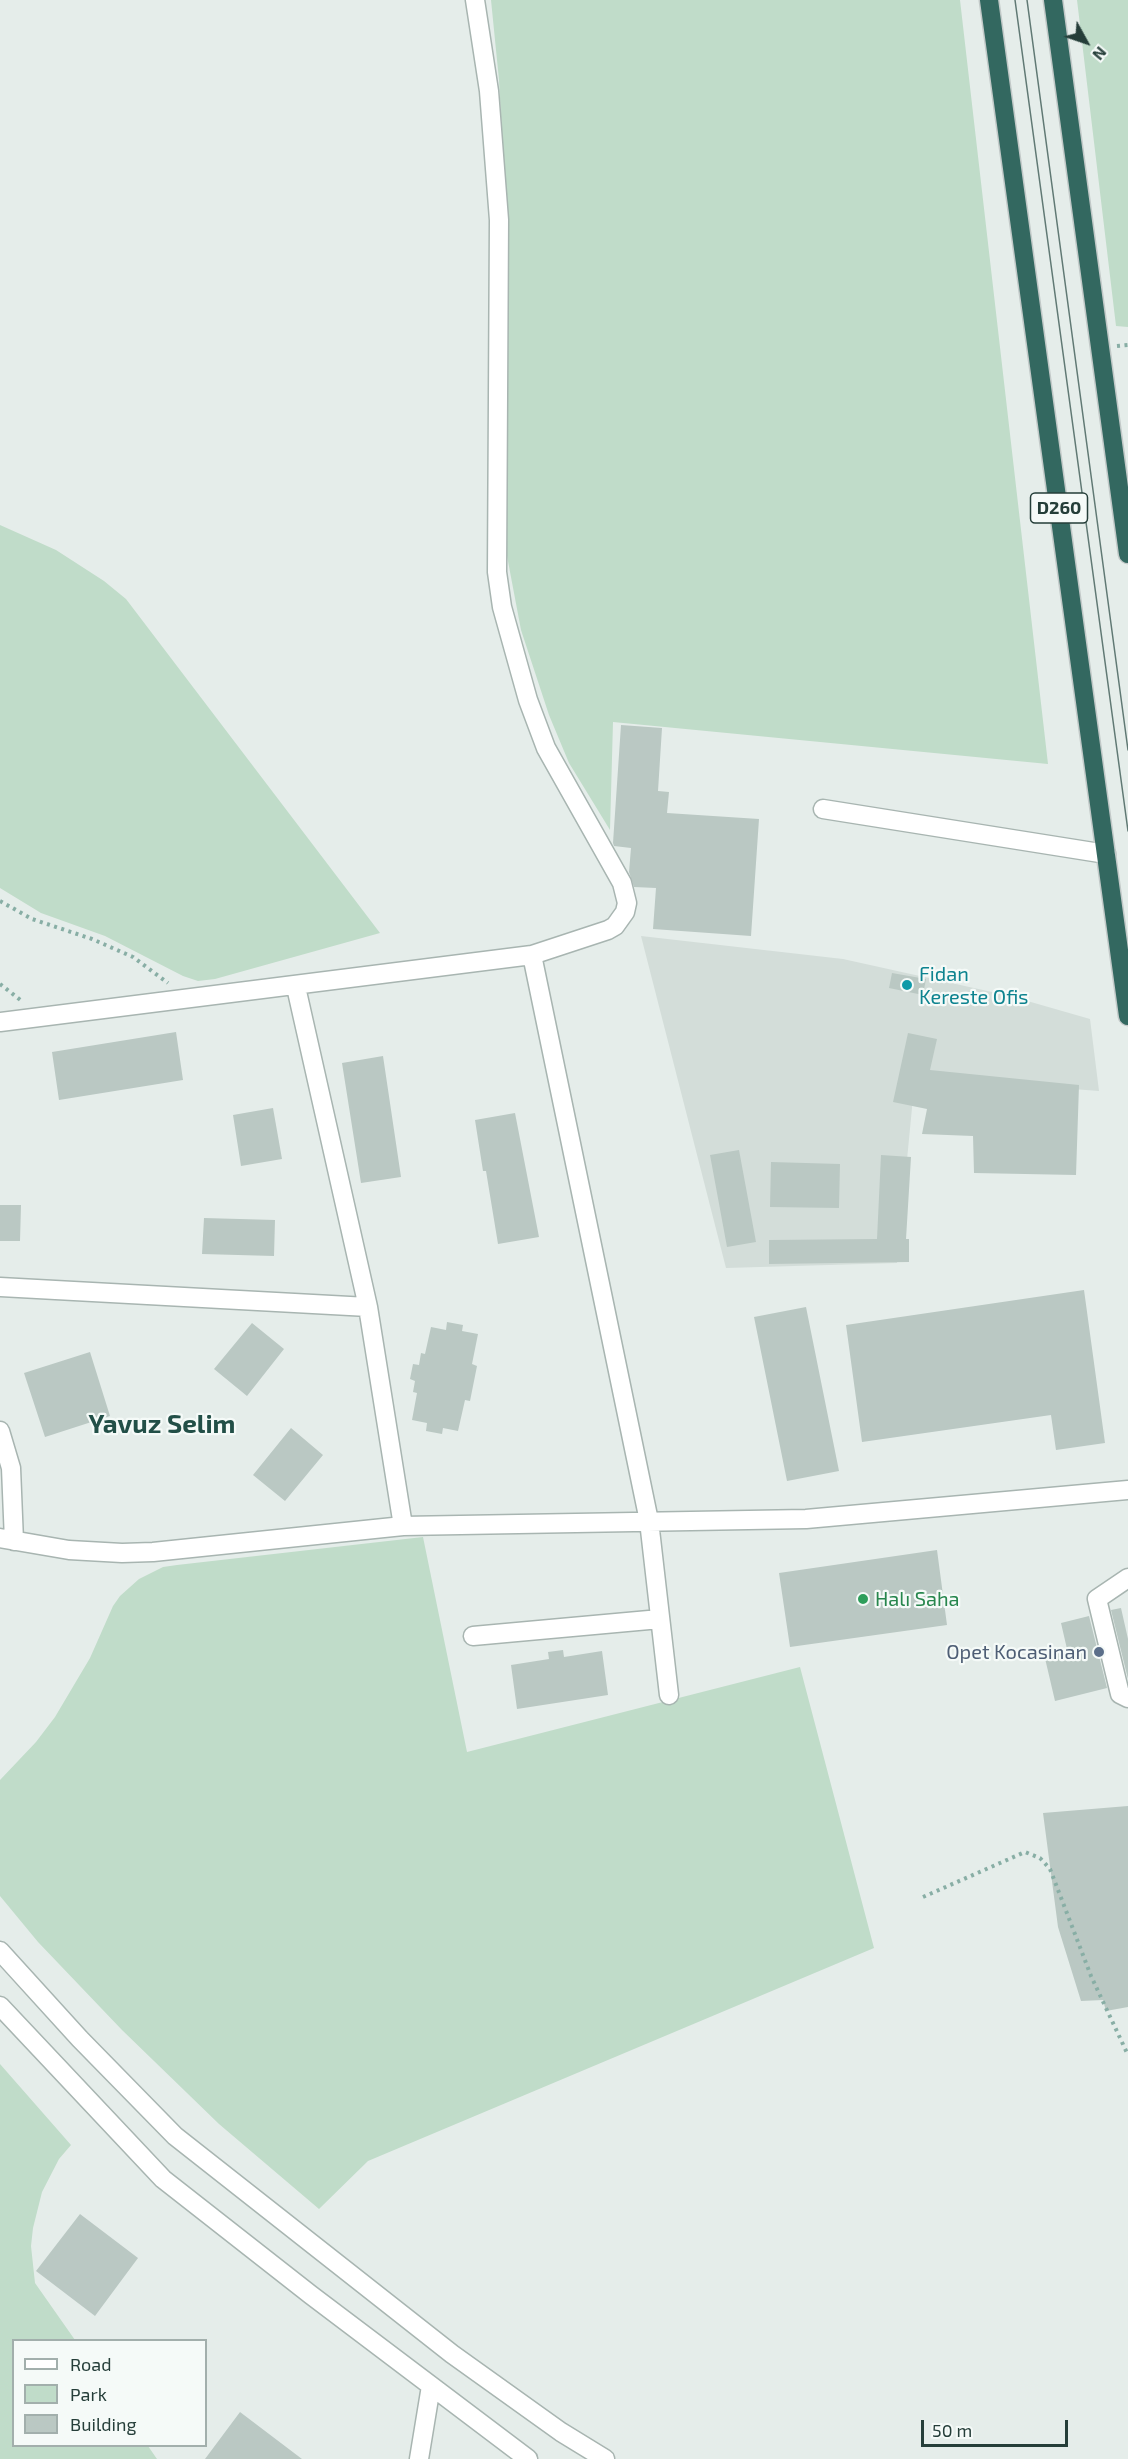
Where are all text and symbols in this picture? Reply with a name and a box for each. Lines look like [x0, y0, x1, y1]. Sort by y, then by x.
north arrow [1056, 12, 1116, 72]
text: N [1089, 43, 1111, 64]
road number: D260 [1030, 493, 1088, 523]
place label: Fidan Kereste Ofis [919, 962, 1028, 1009]
marker: Fidan Kereste Ofis [900, 978, 914, 992]
district label: Yavuz Selim [89, 1408, 235, 1440]
place label: Halı Saha [875, 1587, 960, 1611]
marker: Halı Saha [856, 1592, 870, 1606]
place label: Opet Kocasinan [946, 1640, 1087, 1664]
marker: Opet Kocasinan [1092, 1645, 1106, 1659]
legend [12, 2339, 207, 2447]
text: Road [70, 2353, 111, 2375]
text: Park [70, 2383, 107, 2405]
scale bar [924, 2408, 1071, 2446]
text: Building [70, 2413, 137, 2435]
text: 50 m [932, 2419, 972, 2441]

